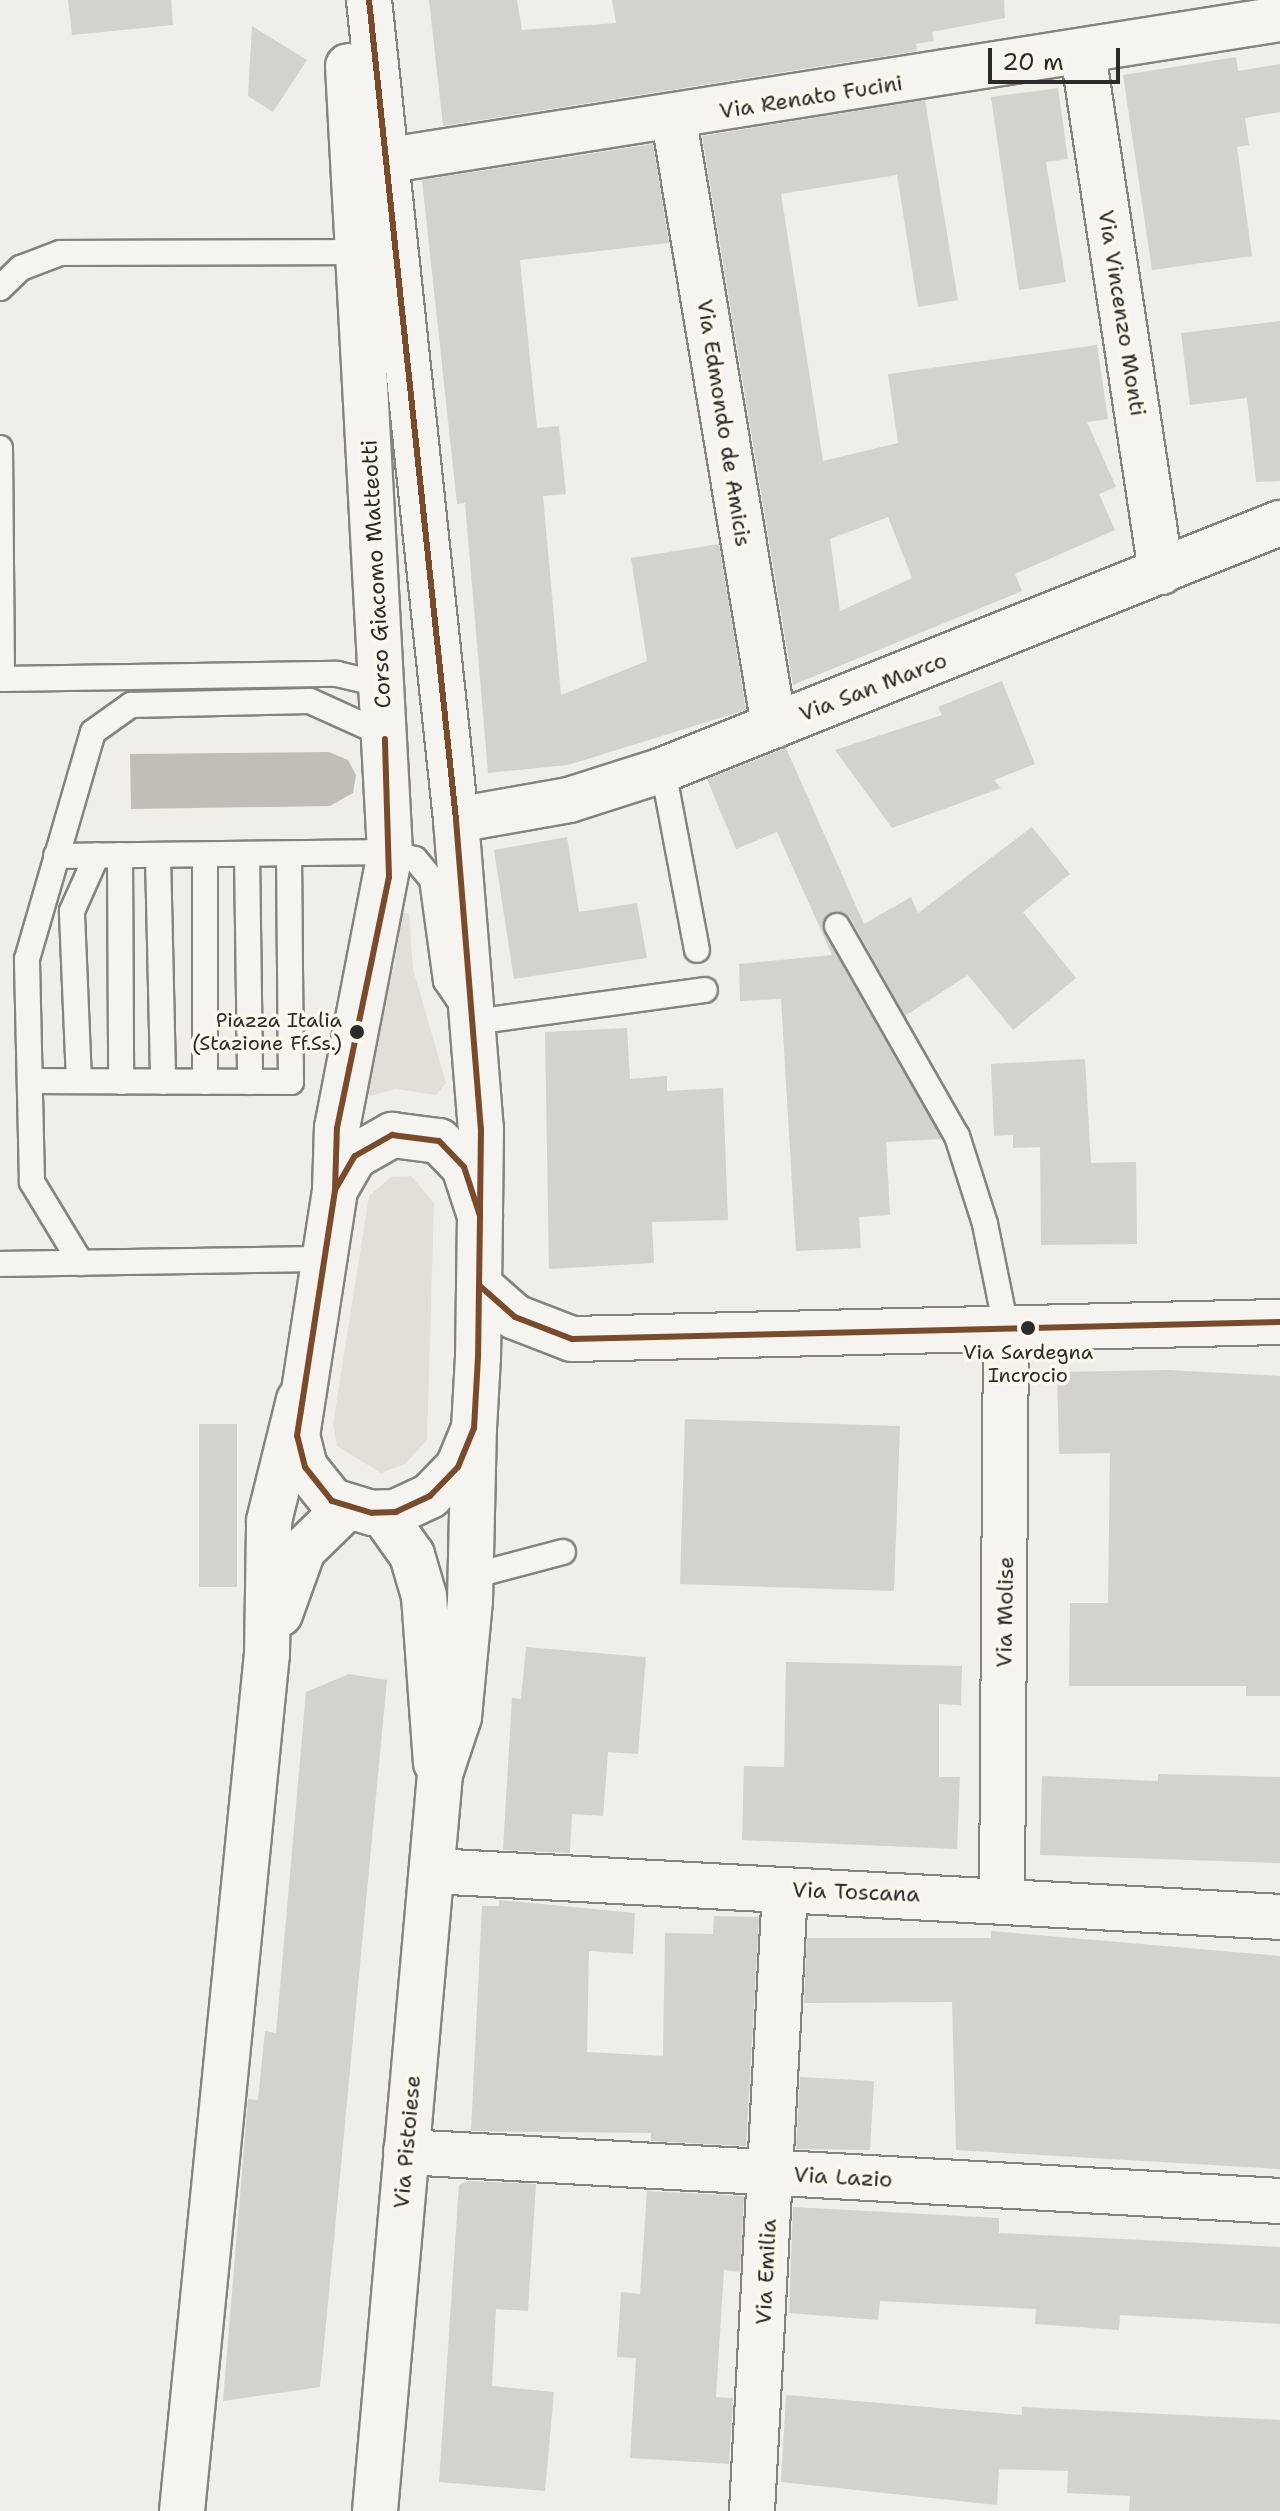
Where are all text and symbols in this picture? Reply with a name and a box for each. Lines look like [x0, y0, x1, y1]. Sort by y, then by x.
scale bar [992, 32, 1124, 82]
text: 20 m [1002, 46, 1064, 78]
street label: Via Renato Fucini [717, 69, 905, 125]
street label: Via Vincenzo Monti [1093, 208, 1151, 418]
street label: Via Edmondo de Amicis [691, 297, 757, 549]
street label: Corso Giacomo Matteotti [356, 439, 396, 709]
street label: Via San Marco [795, 647, 951, 727]
place label: Piazza Italia (Stazione Ff.Ss.) [192, 1008, 342, 1055]
marker: Piazza Italia (Stazione Ff.Ss.) [349, 1024, 365, 1040]
marker: Via Sardegna Incrocio [1020, 1320, 1036, 1336]
place label: Via Sardegna Incrocio [963, 1340, 1093, 1387]
street label: Via Molise [991, 1556, 1019, 1668]
street label: Via Toscana [792, 1877, 920, 1907]
street label: Via Pistoiese [388, 2074, 426, 2210]
street label: Via Lazio [793, 2161, 893, 2193]
street label: Via Emilia [750, 2218, 782, 2326]

